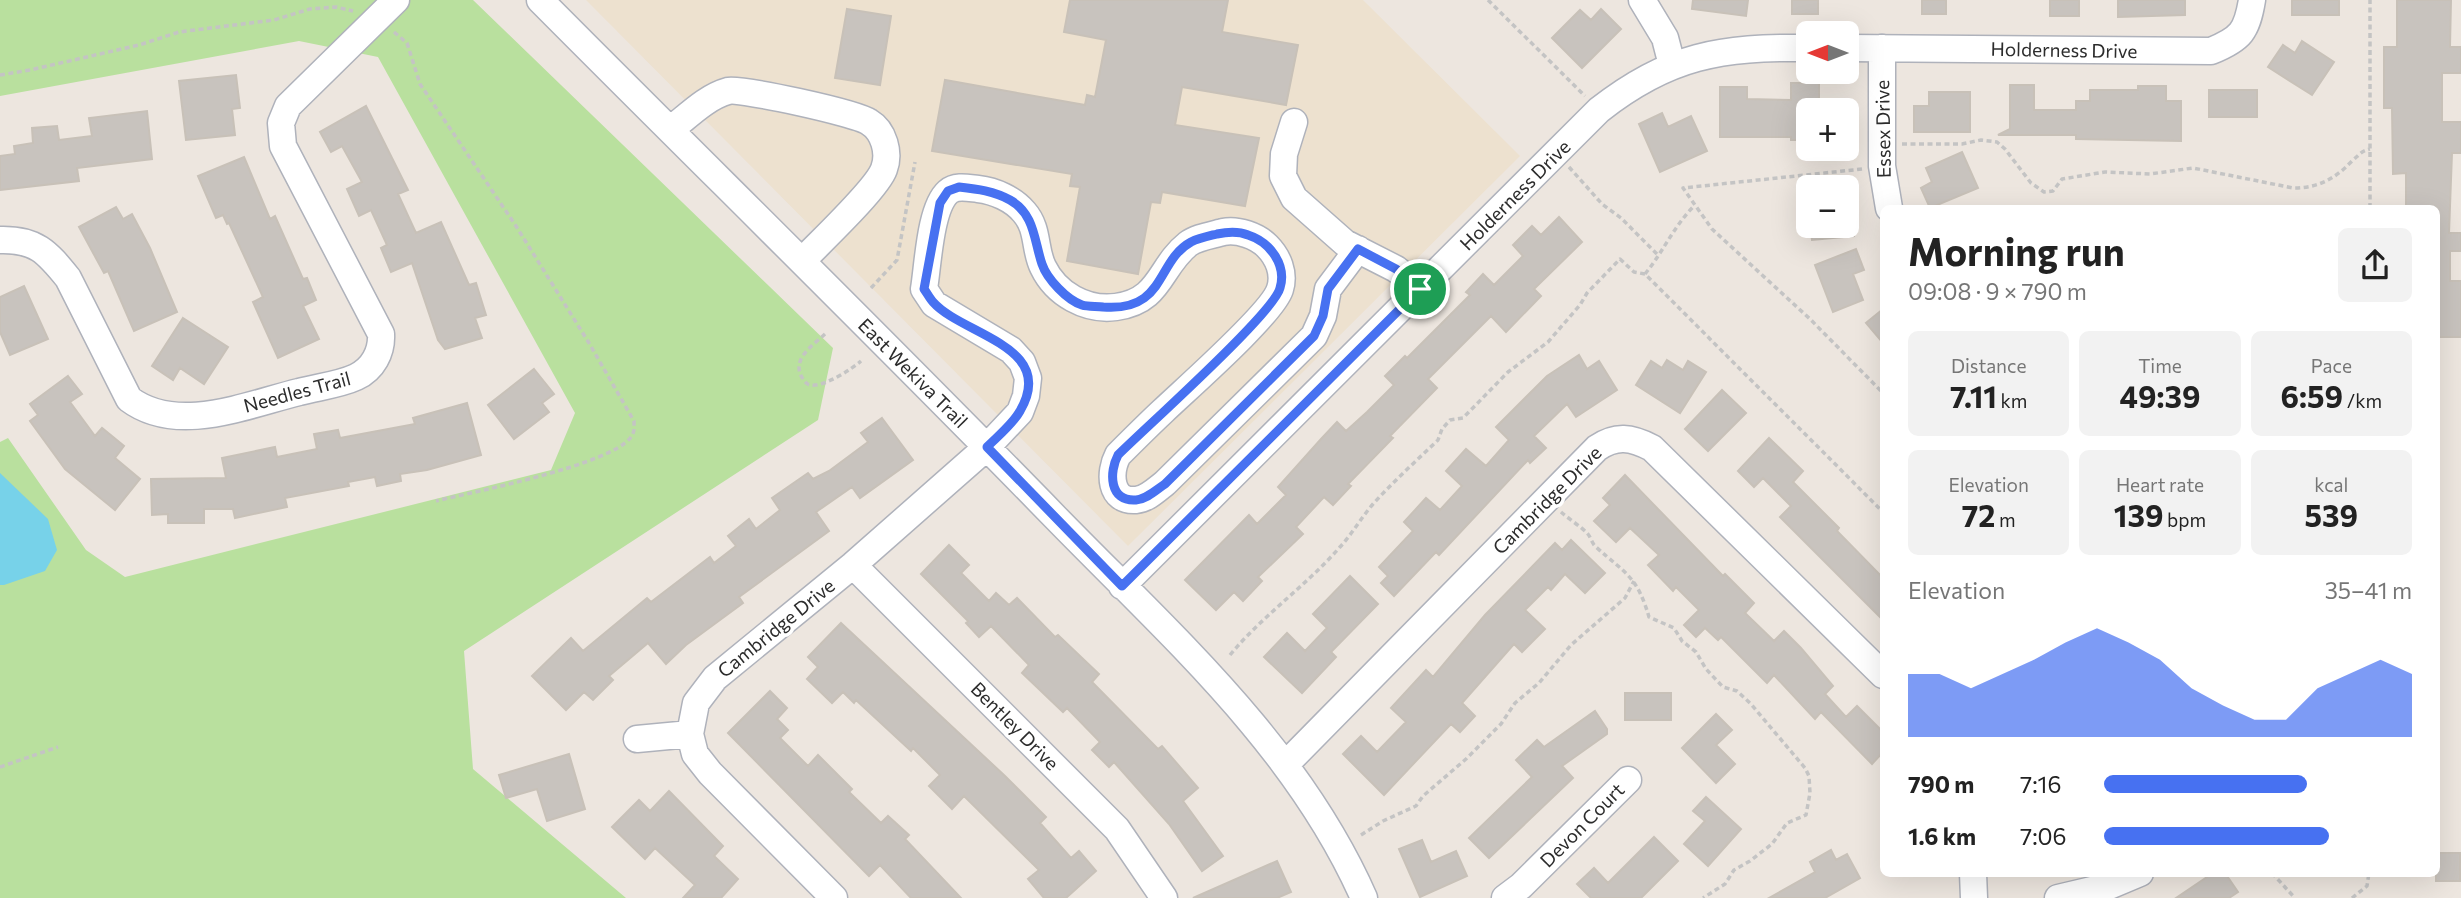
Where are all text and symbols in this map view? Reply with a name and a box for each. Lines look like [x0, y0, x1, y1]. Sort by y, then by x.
north arrow [1796, 21, 1858, 84]
map controls [1796, 21, 1859, 238]
street label: Holderness Drive [1990, 37, 2138, 62]
street label: Essex Drive [1870, 80, 1895, 178]
button: + [1796, 98, 1859, 161]
street label: Holderness Drive [1455, 135, 1575, 255]
button: − [1796, 175, 1859, 238]
text: Morning run [1908, 227, 2125, 274]
button: share [2338, 228, 2412, 302]
pin [1390, 259, 1450, 319]
icon: arrive [1401, 270, 1439, 308]
text: 09:08 · 9 × 790 m [1908, 277, 2087, 305]
street label: East Wekiva Trail [854, 313, 973, 432]
text: Distance [1951, 354, 2026, 377]
text: Time [2138, 354, 2182, 377]
text: Pace [2311, 354, 2352, 377]
street label: Needles Trail [241, 366, 353, 417]
text: 7.11 [1950, 377, 1997, 414]
text: 49:39 [2120, 377, 2200, 414]
text: 6:59 [2281, 377, 2343, 414]
text: km [1997, 389, 2027, 412]
text: /km [2343, 389, 2382, 412]
street label: Cambridge Drive [1488, 441, 1606, 559]
text: Elevation [1949, 473, 2029, 496]
text: Heart rate [2116, 473, 2204, 496]
text: kcal [2314, 473, 2348, 496]
text: 72 [1962, 496, 1995, 533]
text: 139 [2114, 496, 2163, 533]
text: 539 [2305, 496, 2358, 533]
text: m [1995, 508, 2016, 531]
text: bpm [2163, 508, 2206, 531]
street label: Cambridge Drive [713, 573, 839, 682]
text: Elevation [1908, 576, 2005, 604]
text: 35–41 m [2325, 576, 2412, 604]
street label: Bentley Drive [967, 677, 1064, 774]
text: 790 m [1908, 770, 1974, 798]
text: 7:16 [2020, 770, 2061, 798]
street label: Devon Court [1535, 778, 1629, 871]
text: 1.6 km [1908, 822, 1976, 850]
text: 7:06 [2020, 822, 2067, 850]

